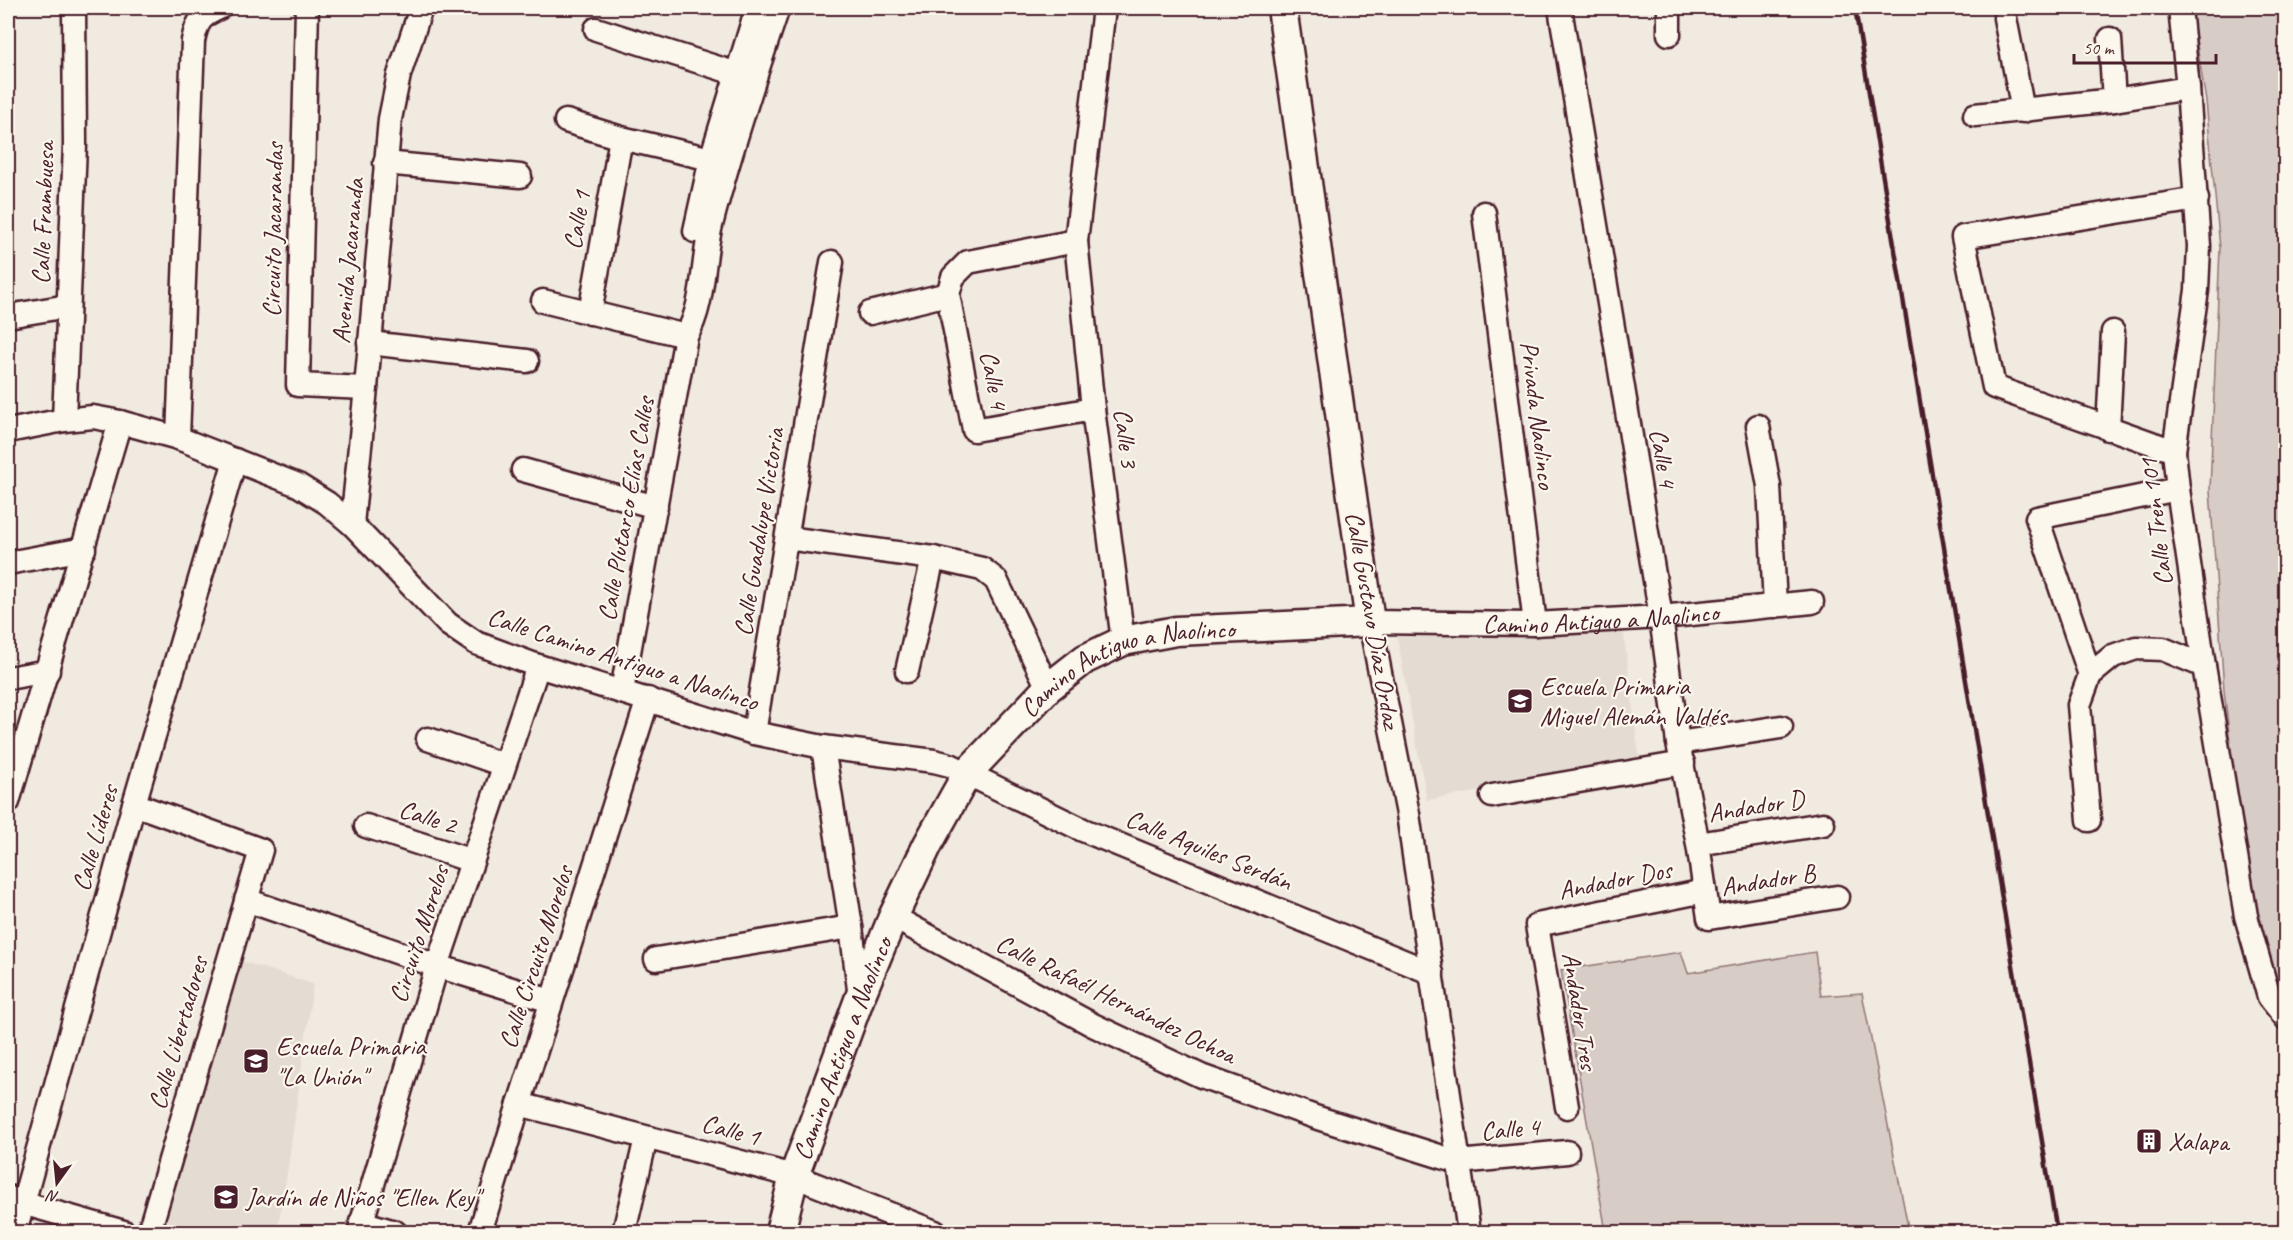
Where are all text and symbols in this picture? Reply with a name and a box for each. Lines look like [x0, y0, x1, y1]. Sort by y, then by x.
scale bar [2074, 27, 2216, 65]
text: 50 m [2083, 37, 2116, 59]
street label: Calle Frambuesa [24, 139, 62, 285]
street label: Circuito Jacarandas [255, 140, 291, 317]
street label: Avenida Jacaranda [324, 175, 372, 345]
street label: Calle 1 [556, 187, 599, 252]
street label: Privada Naolinco [1513, 339, 1564, 493]
street label: Calle 4 [972, 348, 1016, 414]
street label: Calle Plutarco Elías Calles [590, 393, 662, 623]
street label: Calle 3 [1106, 407, 1146, 472]
street label: Calle Guadalupe Victoria [726, 424, 792, 638]
street label: Calle 4 [1642, 426, 1685, 492]
street label: Calle Tren 101 [2132, 455, 2180, 588]
street label: Calle Gustavo Díaz Ordaz [1338, 509, 1409, 734]
street label: Camino Antiguo a Naolinco [1483, 595, 1723, 641]
street label: Calle Camino Antiguo a Naolinco [484, 600, 764, 719]
street label: Camino Antiguo a Naolinco [1012, 612, 1238, 724]
place label: Escuela Primaria Miguel Alemán Valdés [1540, 670, 1729, 733]
school or university icon: Escuela Primaria Miguel Alemán Valdés [1505, 686, 1535, 716]
street label: Calle Líderes [64, 779, 126, 895]
street label: Andador D [1706, 782, 1808, 830]
street label: Calle 2 [395, 792, 463, 842]
street label: Calle Aquiles Serdán [1121, 802, 1298, 899]
street label: Andador Dos [1556, 853, 1676, 907]
street label: Andador B [1719, 856, 1819, 904]
street label: Circuito Morelos [381, 859, 457, 1007]
street label: Calle Circuito Morelos [491, 860, 582, 1052]
street label: Calle Rafaél Hernández Ochoa [991, 927, 1244, 1072]
street label: Camino Antiguo a Naolinco [785, 930, 900, 1164]
street label: Andador Tres [1554, 950, 1606, 1074]
street label: Calle Libertadores [140, 951, 216, 1113]
place label: Escuela Primaria "La Unión" [276, 1030, 427, 1093]
school or university icon: Escuela Primaria "La Unión" [241, 1046, 271, 1076]
street label: Calle 1 [698, 1106, 765, 1154]
street label: Calle 4 [1479, 1110, 1543, 1148]
place label: Xalapa [2168, 1125, 2231, 1158]
building icon: Xalapa [2134, 1126, 2164, 1156]
north arrow [27, 1153, 87, 1213]
place label: Jardín de Niños "Ellen Key" [244, 1181, 485, 1214]
school or university icon: Jardín de Niños "Ellen Key" [211, 1182, 241, 1212]
text: N [43, 1185, 61, 1207]

